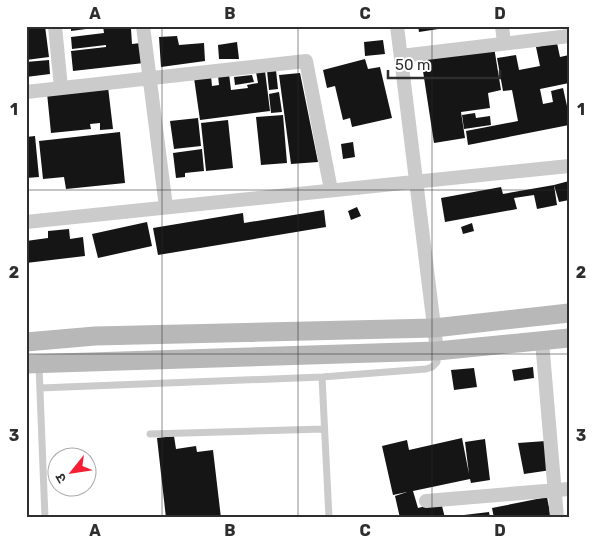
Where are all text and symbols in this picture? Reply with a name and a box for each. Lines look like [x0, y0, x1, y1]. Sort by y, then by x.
text: A [89, 4, 101, 23]
text: B [224, 4, 236, 23]
text: C [359, 4, 371, 23]
text: D [494, 4, 506, 23]
scale bar [388, 48, 500, 80]
text: 50 m [395, 56, 430, 74]
text: 1 [10, 100, 18, 119]
text: 1 [577, 100, 585, 119]
text: 2 [9, 263, 19, 282]
text: 2 [576, 263, 586, 282]
text: 3 [9, 426, 19, 445]
text: 3 [576, 426, 586, 445]
north arrow [48, 446, 98, 496]
text: उ [51, 470, 71, 486]
text: A [89, 521, 101, 540]
text: B [224, 521, 236, 540]
text: C [359, 521, 371, 540]
text: D [494, 521, 506, 540]

